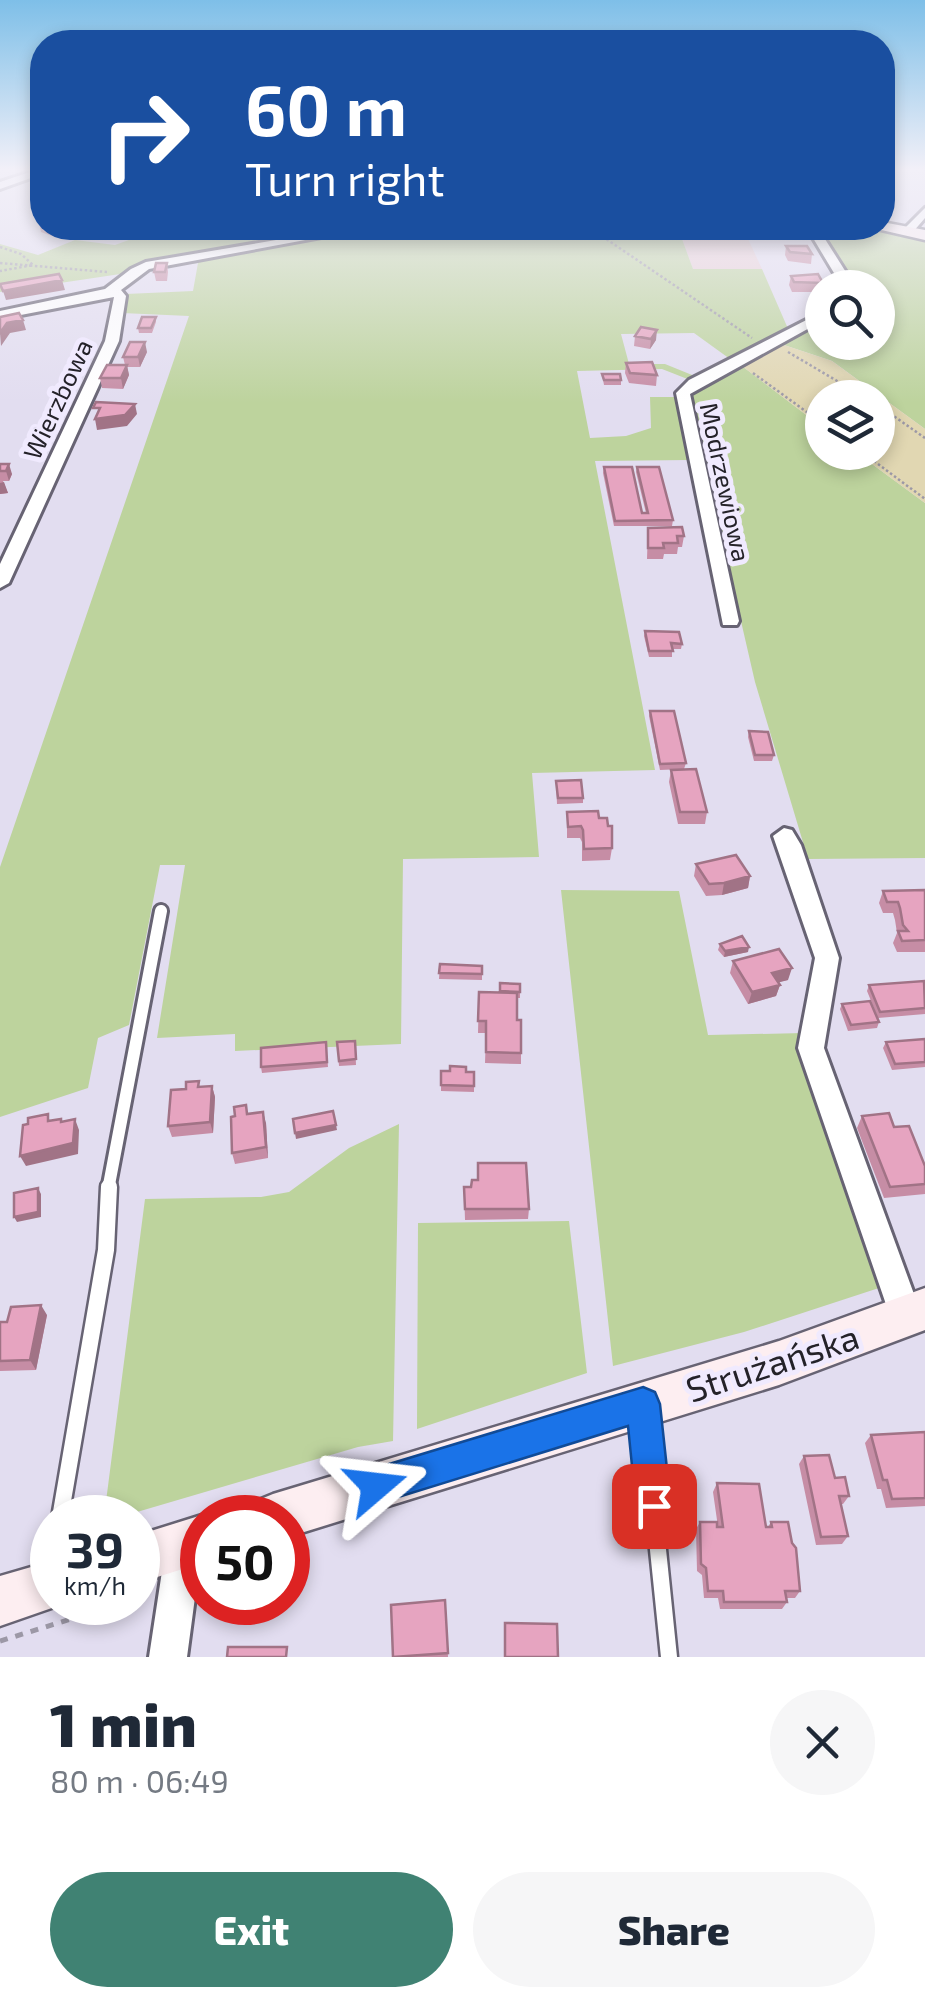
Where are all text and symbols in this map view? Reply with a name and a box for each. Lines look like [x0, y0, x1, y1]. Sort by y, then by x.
text: 60 m [245, 66, 407, 150]
icon: right [80, 70, 210, 200]
text: Turn right [245, 151, 445, 205]
map controls [805, 270, 895, 470]
button: search [805, 270, 895, 360]
street label: Wierzbowa [16, 334, 98, 464]
button: layers [805, 380, 895, 470]
street label: Modrzewiowa [695, 400, 757, 564]
street label: Strużańska [680, 1314, 864, 1410]
position arrow [324, 1434, 428, 1538]
pin [612, 1464, 697, 1549]
icon: arrive [627, 1479, 682, 1534]
speed limit sign: 50 [180, 1495, 310, 1625]
text: 39 [66, 1518, 124, 1578]
text: km/h [64, 1570, 126, 1600]
text: 1 min [50, 1687, 197, 1759]
button: close [770, 1690, 875, 1795]
text: 80 m · 06:49 [50, 1761, 229, 1799]
button: Exit [50, 1872, 453, 1987]
button: Share [473, 1872, 875, 1987]

